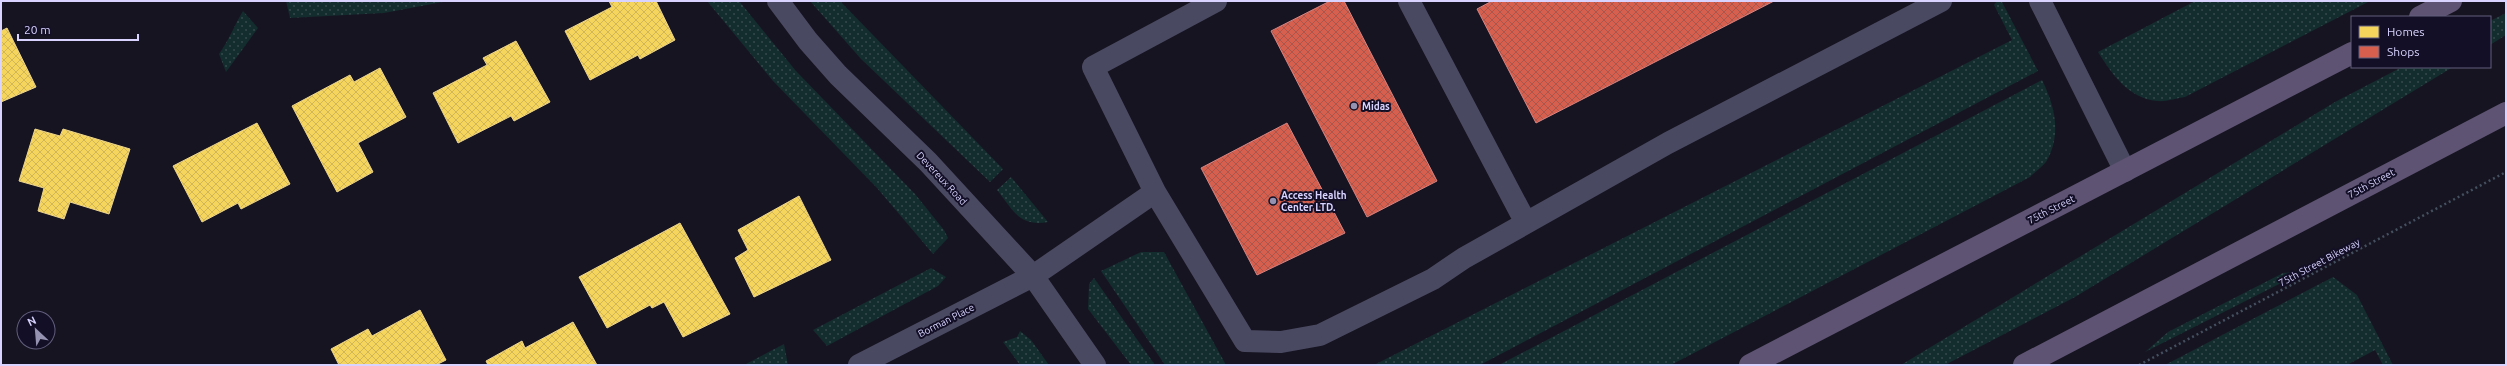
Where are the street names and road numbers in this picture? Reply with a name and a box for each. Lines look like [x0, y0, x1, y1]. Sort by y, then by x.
street label: Devereux Road [914, 150, 969, 207]
street label: 75th Street [2346, 167, 2396, 200]
street label: 75th Street [2026, 193, 2077, 226]
street label: 75th Street Bikeway [2277, 236, 2362, 288]
street label: Borman Place [916, 302, 976, 339]

